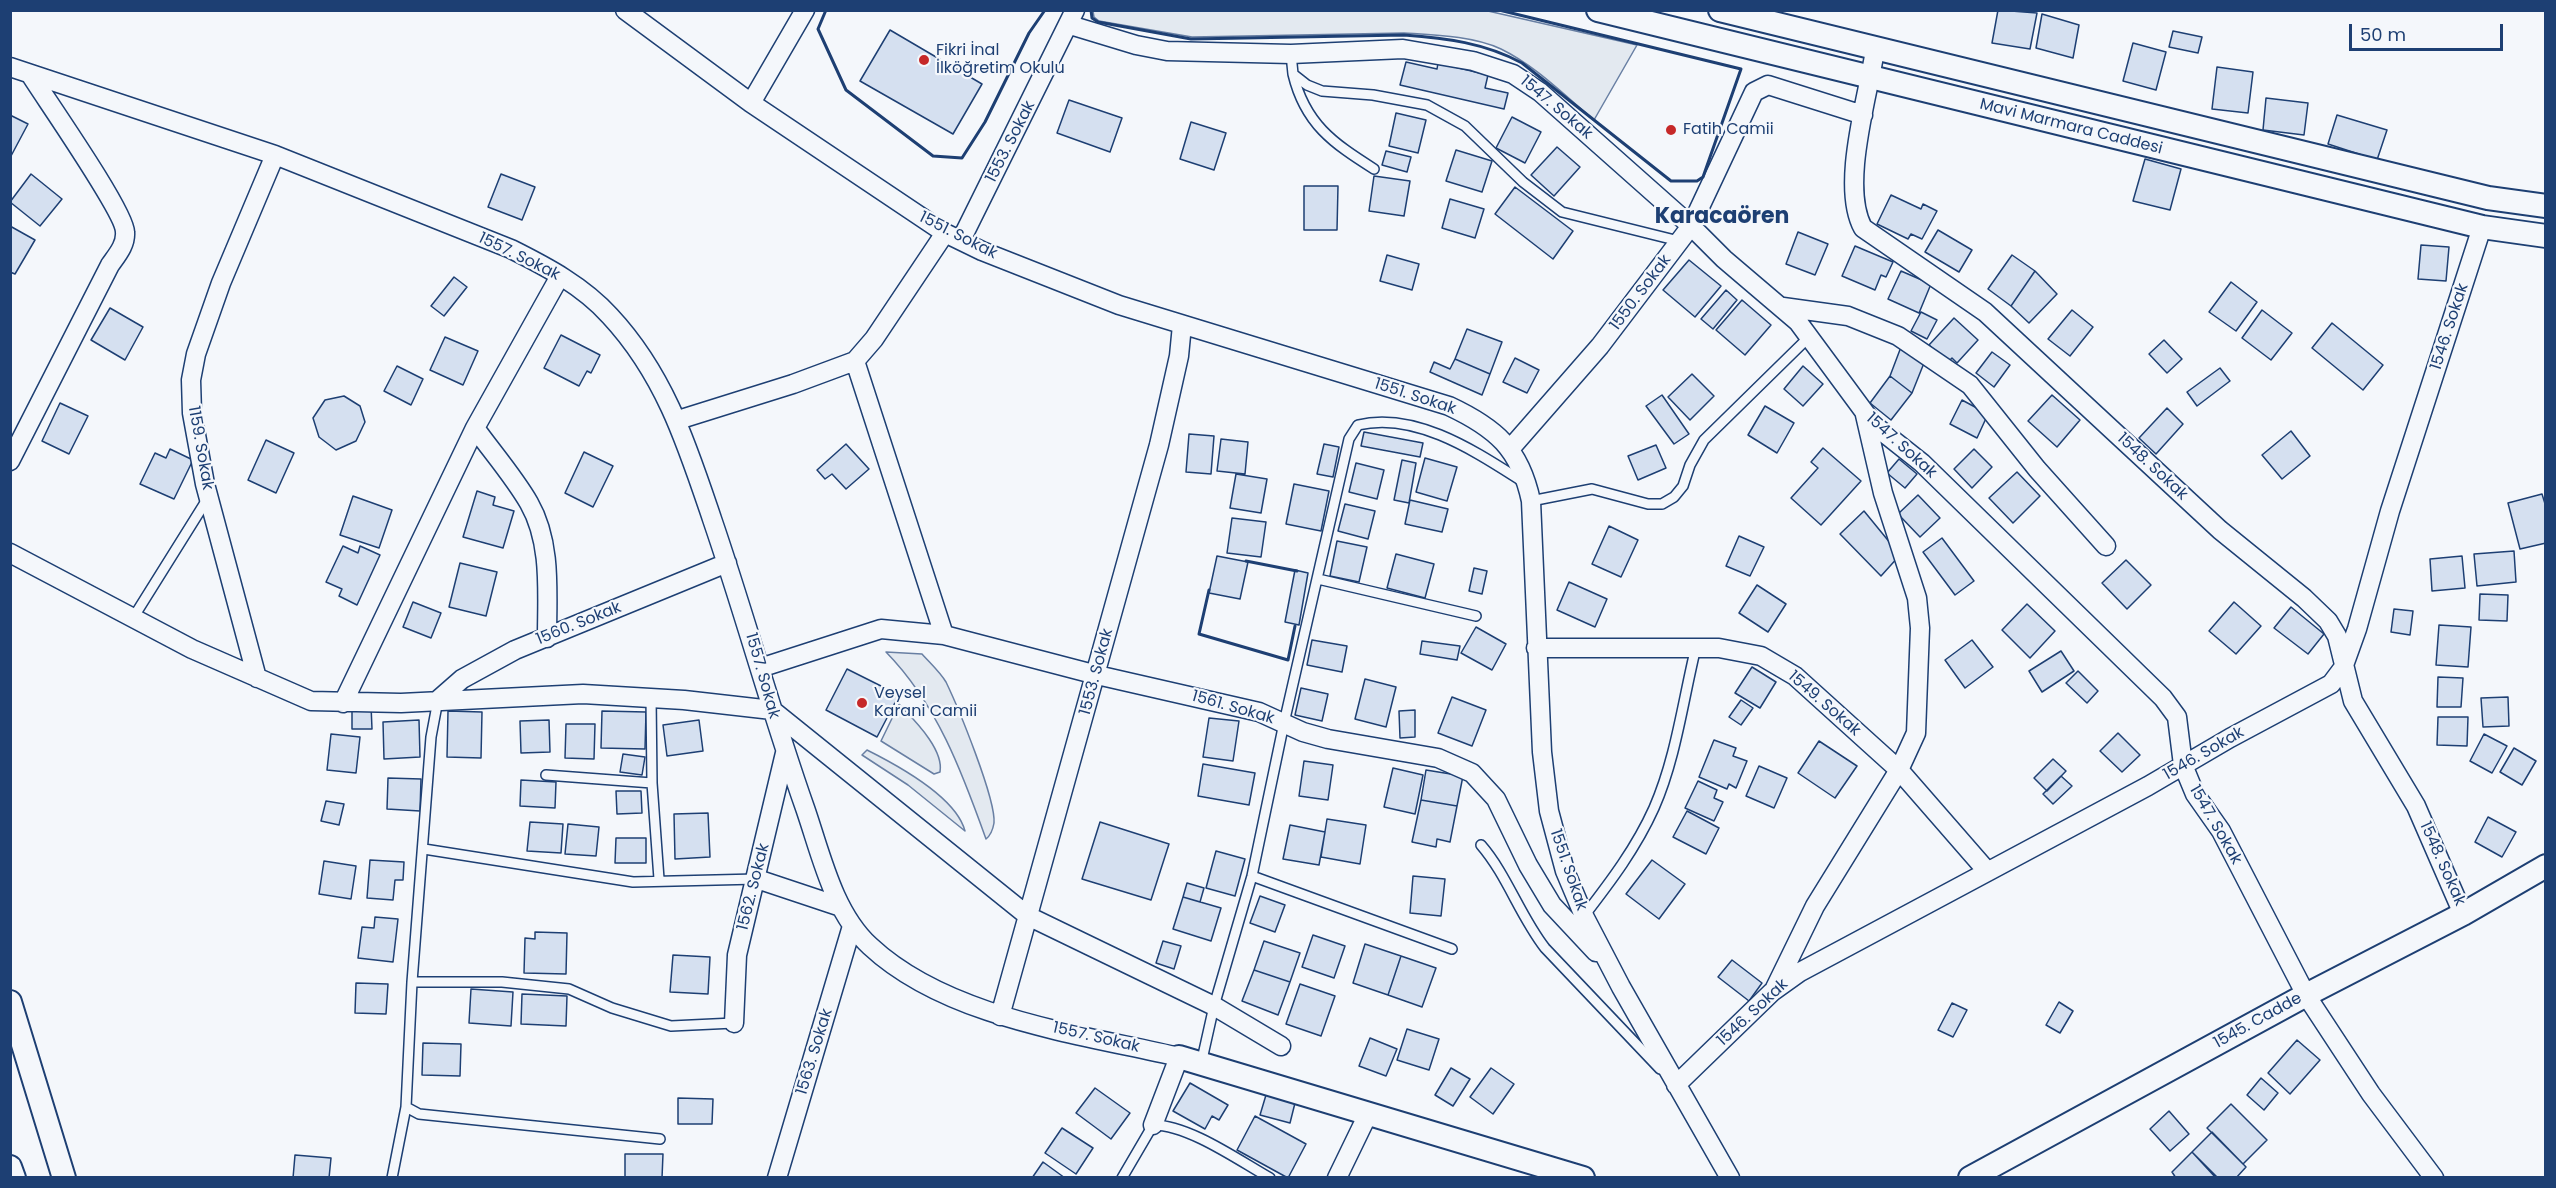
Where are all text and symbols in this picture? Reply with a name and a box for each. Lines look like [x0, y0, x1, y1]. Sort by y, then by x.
scale bar [2352, 12, 2506, 50]
text: 50 m [2360, 22, 2406, 47]
place label: Fikri İnal İlköğretim Okulu [936, 41, 1065, 79]
marker: Fikri İnal İlköğretim Okulu [917, 53, 931, 67]
street label: 1547. Sokak [1516, 72, 1596, 144]
street label: Mavi Marmara Caddesi [1978, 95, 2164, 159]
street label: 1553. Sokak [982, 98, 1040, 186]
place label: Fatih Camii [1683, 120, 1774, 140]
marker: Fatih Camii [1664, 123, 1678, 137]
district label: Karacaören [1655, 204, 1789, 230]
street label: 1551. Sokak [916, 208, 1000, 264]
street label: 1557. Sokak [475, 229, 563, 285]
street label: 1550. Sokak [1606, 251, 1676, 335]
street label: 1546. Sokak [2427, 281, 2473, 373]
street label: 1551. Sokak [1372, 375, 1458, 419]
street label: 1159. Sokak [183, 405, 217, 491]
street label: 1547. Sokak [1862, 409, 1940, 483]
street label: 1548. Sokak [2113, 429, 2191, 505]
street label: 1560. Sokak [534, 598, 624, 650]
street label: 1553. Sokak [1076, 626, 1118, 718]
street label: 1557. Sokak [741, 631, 783, 721]
street label: 1549. Sokak [1784, 667, 1864, 741]
place label: Veysel Karani Camii [874, 684, 977, 722]
street label: 1561. Sokak [1189, 687, 1277, 729]
marker: Veysel Karani Camii [855, 696, 869, 710]
street label: 1546. Sokak [2160, 723, 2248, 785]
street label: 1547. Sokak [2185, 782, 2245, 868]
street label: 1548. Sokak [2415, 819, 2469, 909]
street label: 1551. Sokak [1545, 827, 1591, 913]
street label: 1562. Sokak [734, 841, 774, 933]
street label: 1546. Sokak [1714, 975, 1792, 1051]
street label: 1545. Cadde [2211, 989, 2305, 1053]
street label: 1563. Sokak [793, 1006, 837, 1098]
street label: 1557. Sokak [1051, 1019, 1141, 1057]

